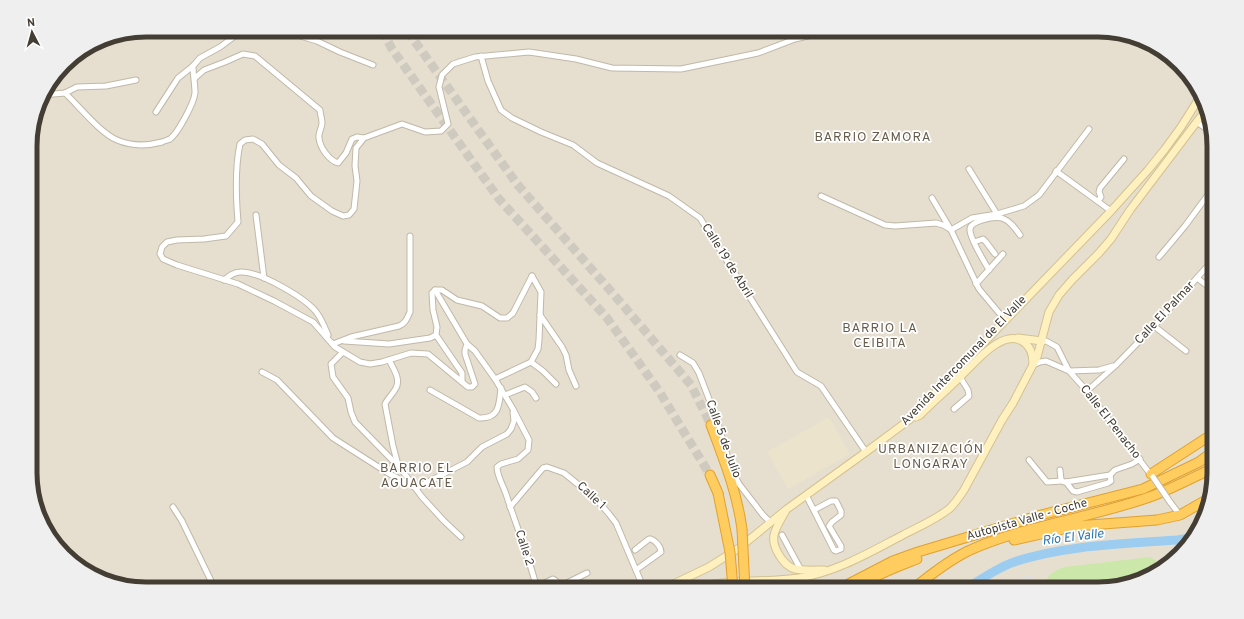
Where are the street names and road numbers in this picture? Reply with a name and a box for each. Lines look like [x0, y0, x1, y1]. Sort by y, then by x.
street label: Calle 19 de Abril [698, 221, 756, 301]
street label: Calle El Palmar [1132, 278, 1199, 348]
street label: Avenida Intercomunal de El Valle [898, 293, 1030, 429]
street label: Calle El Penacho [1076, 382, 1144, 463]
street label: Calle 5 de Julio [701, 398, 745, 481]
street label: Calle 1 [573, 479, 609, 513]
street label: Autopista Valle - Coche [965, 495, 1089, 545]
street label: Calle 2 [511, 528, 537, 568]

